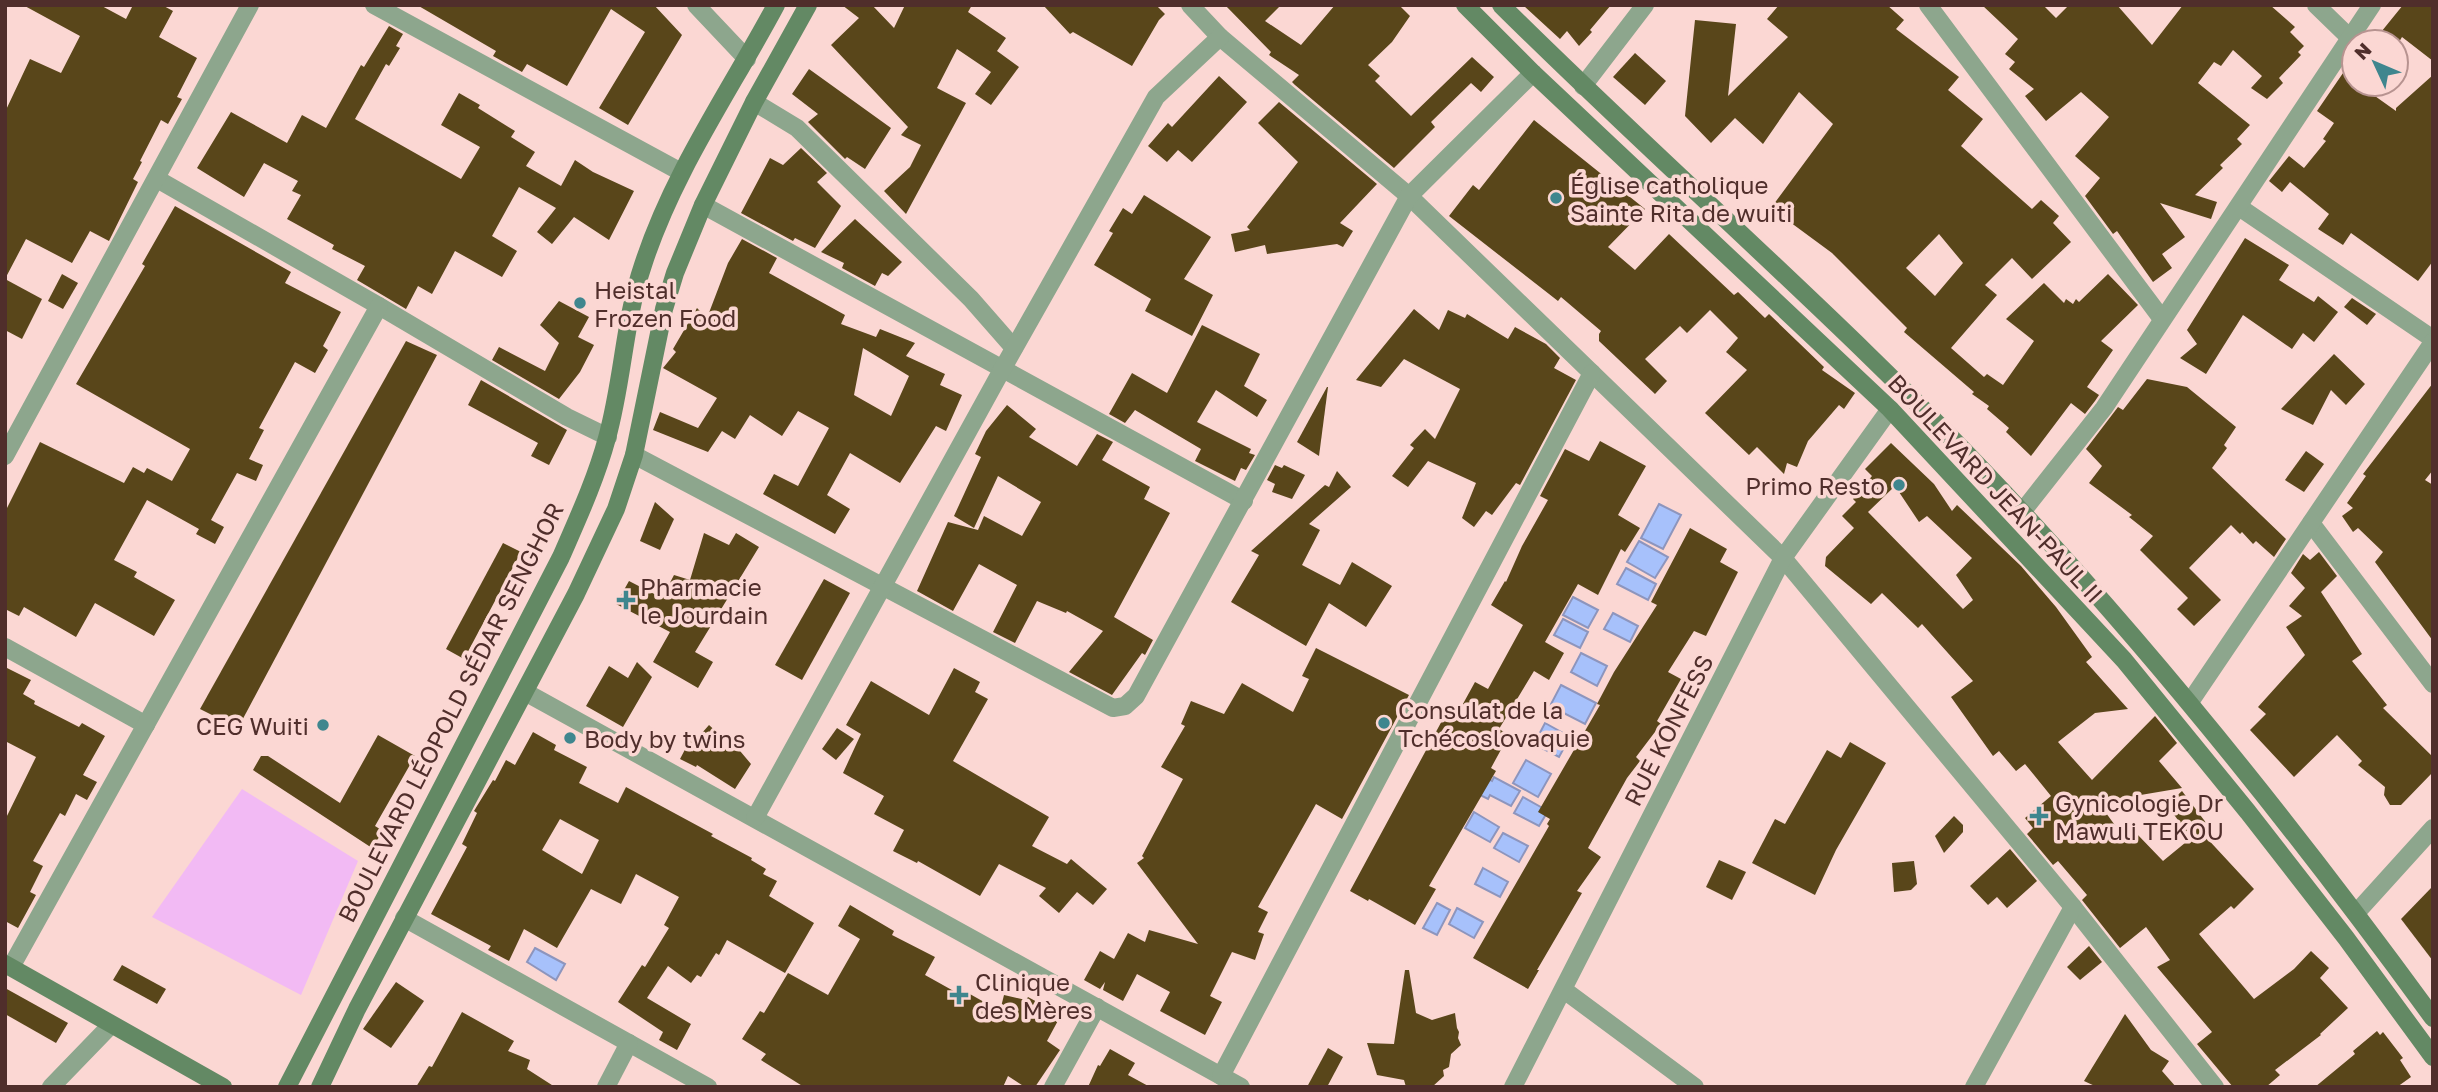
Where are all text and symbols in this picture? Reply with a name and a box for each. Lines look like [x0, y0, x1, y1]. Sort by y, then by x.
north arrow [2340, 28, 2410, 98]
text: N [2349, 38, 2376, 64]
place label: Église catholique Sainte Rita de wuiti [1570, 170, 1792, 227]
marker: Église catholique Sainte Rita de wuiti [1548, 190, 1564, 206]
place label: Heistal Frozen Food [594, 275, 736, 332]
marker: Heistal Frozen Food [572, 295, 588, 311]
street label: BOULEVARD JEAN-PAUL II [1882, 368, 2110, 608]
place label: Primo Resto [1745, 471, 1885, 500]
marker: Primo Resto [1891, 477, 1907, 493]
street label: BOULEVARD LÉOPOLD SÉDAR SENGHOR [331, 497, 569, 927]
place label: Pharmacie le Jourdain [640, 572, 768, 629]
marker: Pharmacie le Jourdain [618, 592, 634, 608]
street label: RUE KONFESS [1617, 649, 1719, 811]
place label: Consulat de la Tchécoslovaquie [1398, 695, 1590, 752]
place label: CEG Wuiti [196, 711, 309, 740]
marker: Consulat de la Tchécoslovaquie [1376, 715, 1392, 731]
marker: CEG Wuiti [315, 717, 331, 733]
place label: Body by twins [584, 724, 746, 753]
marker: Body by twins [562, 730, 578, 746]
place label: Gynicologie Dr Mawuli TEKOU [2055, 788, 2224, 845]
marker: Gynicologie Dr Mawuli TEKOU [2029, 806, 2049, 826]
place label: Clinique des Mères [975, 967, 1093, 1024]
marker: Clinique des Mères [949, 985, 969, 1005]

